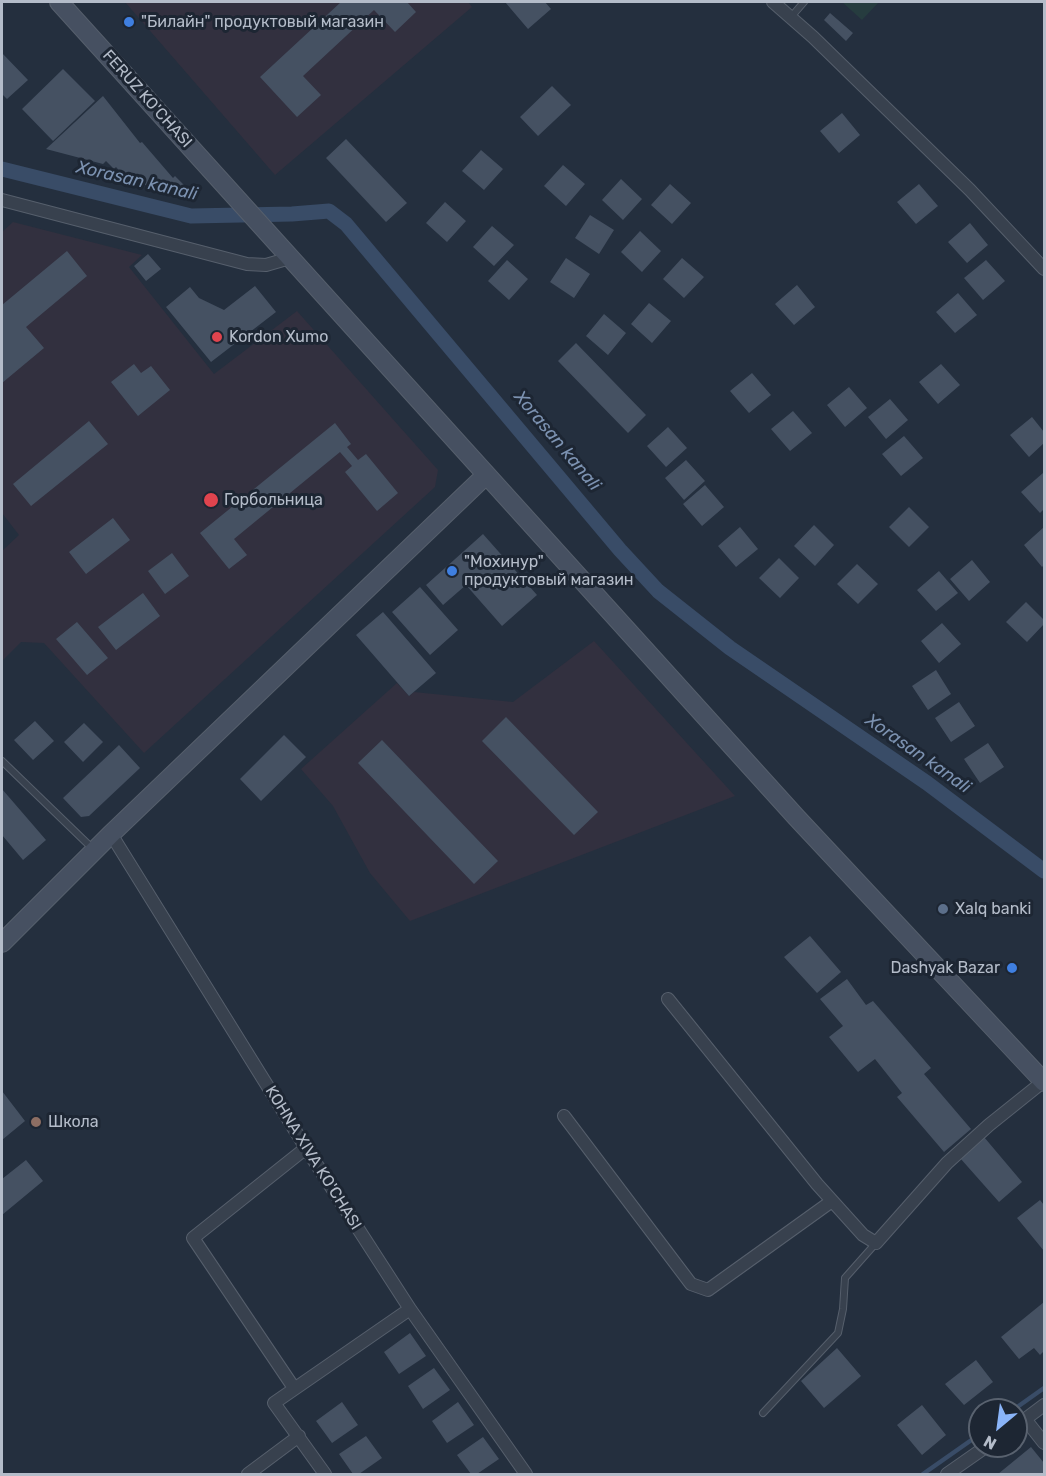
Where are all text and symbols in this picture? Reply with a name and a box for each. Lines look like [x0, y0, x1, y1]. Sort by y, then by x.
place label: "Билайн" продуктовый магазин [141, 12, 384, 32]
marker: "Билайн" продуктовый магазин [122, 15, 136, 29]
street label: FERUZ KO'CHASI [98, 46, 196, 152]
water label: Xorasan kanali [74, 157, 200, 205]
place label: Kordon Xumo [229, 327, 328, 347]
marker: Kordon Xumo [210, 330, 224, 344]
water label: Xorasan kanali [509, 387, 605, 495]
place label: Горбольница [224, 490, 323, 510]
marker: Горбольница [202, 491, 220, 509]
place label: "Мохинур" продуктовый магазин [464, 552, 634, 590]
marker: "Мохинур" продуктовый магазин [445, 564, 459, 578]
water label: Xorasan kanali [861, 710, 975, 798]
place label: Xalq banki [955, 899, 1031, 919]
marker: Xalq banki [936, 902, 950, 916]
place label: Dashyak Bazar [890, 958, 1000, 978]
marker: Dashyak Bazar [1005, 961, 1019, 975]
street label: KOHNA XIVA KO'CHASI [261, 1082, 365, 1234]
place label: Школа [48, 1112, 99, 1132]
marker: Школа [29, 1115, 43, 1129]
north arrow [968, 1398, 1028, 1458]
text: N [980, 1431, 1000, 1454]

